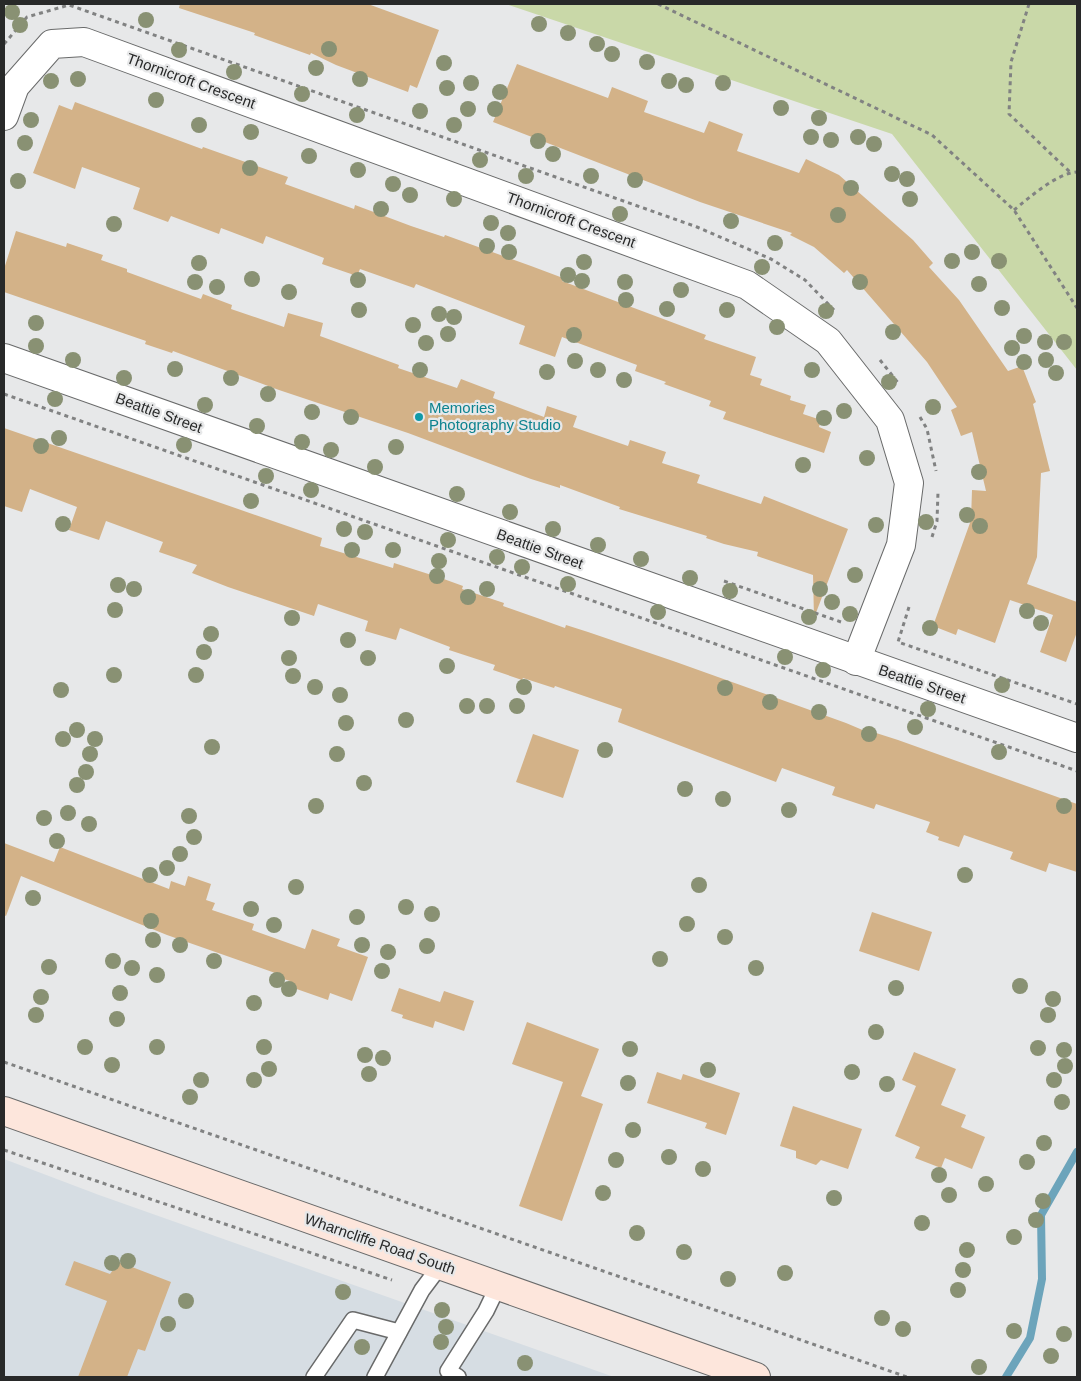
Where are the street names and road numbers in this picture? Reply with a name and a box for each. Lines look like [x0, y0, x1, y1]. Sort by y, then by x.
street label: Thornicroft Crescent [124, 49, 259, 112]
street label: Thornicroft Crescent [504, 188, 639, 251]
street label: Beattie Street [114, 389, 206, 436]
street label: Beattie Street [495, 525, 587, 572]
street label: Beattie Street [876, 661, 969, 707]
street label: Wharncliffe Road South [303, 1210, 458, 1277]

